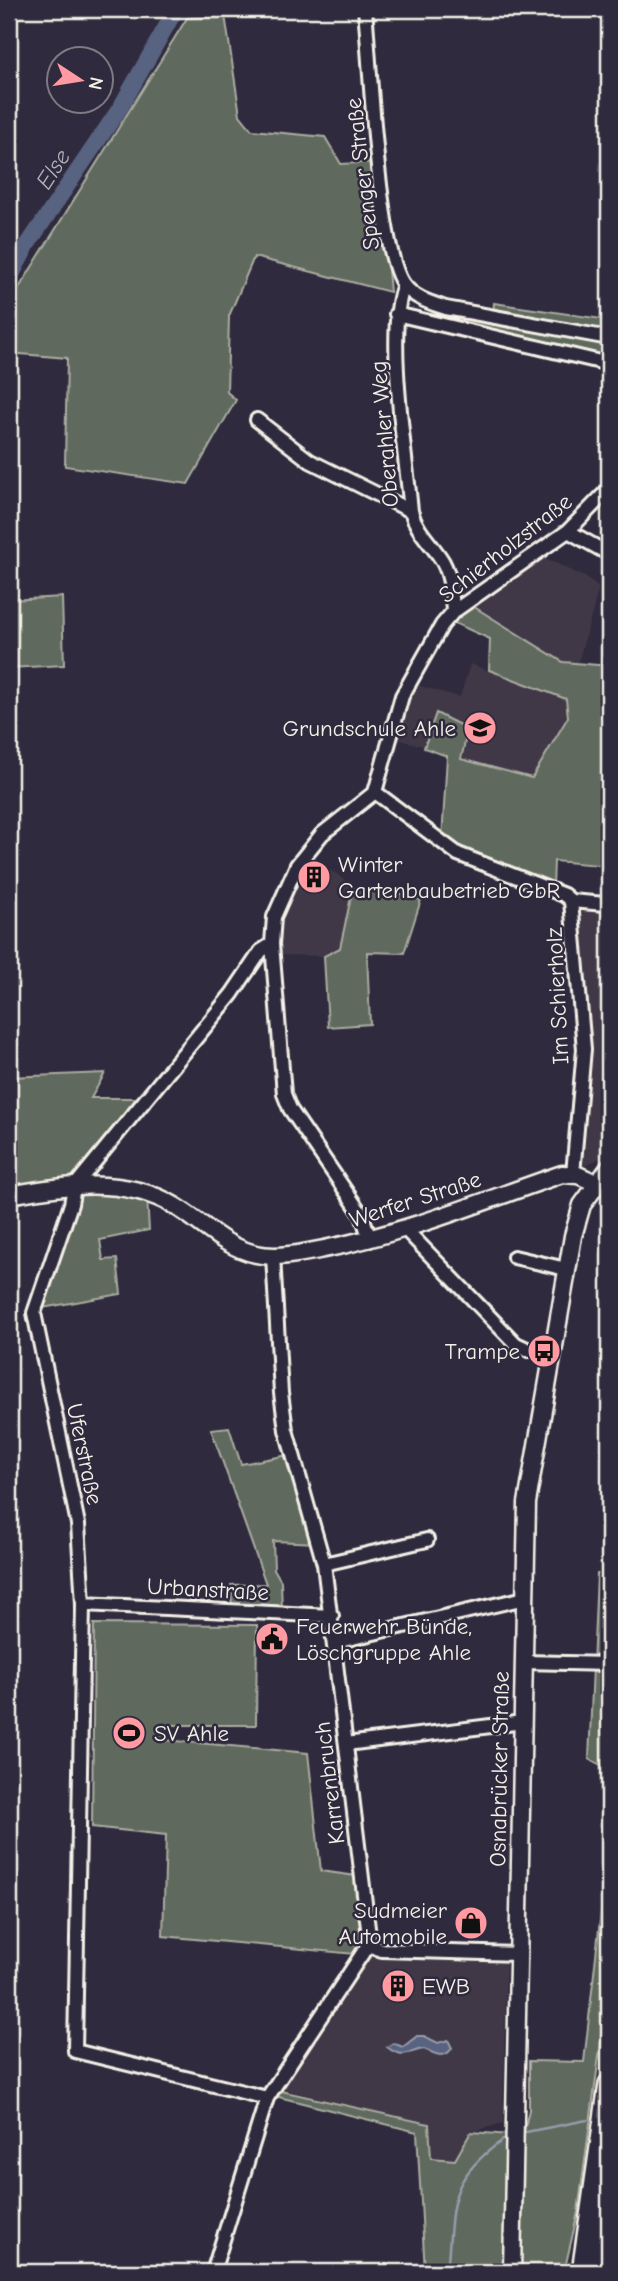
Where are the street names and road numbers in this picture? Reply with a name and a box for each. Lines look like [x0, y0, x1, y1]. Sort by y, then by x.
street label: Spenger Straße [340, 96, 385, 252]
street label: Oberahler Weg [365, 360, 404, 508]
street label: Schierholzstraße [433, 488, 577, 609]
street label: Im Schierholz [540, 927, 575, 1065]
street label: Werfer Straße [346, 1165, 484, 1233]
street label: Uferstraße [61, 1401, 108, 1507]
street label: Urbanstraße [146, 1573, 270, 1606]
street label: Osnabrücker Straße [484, 1671, 515, 1867]
street label: Karrenbruch [309, 1720, 350, 1846]

